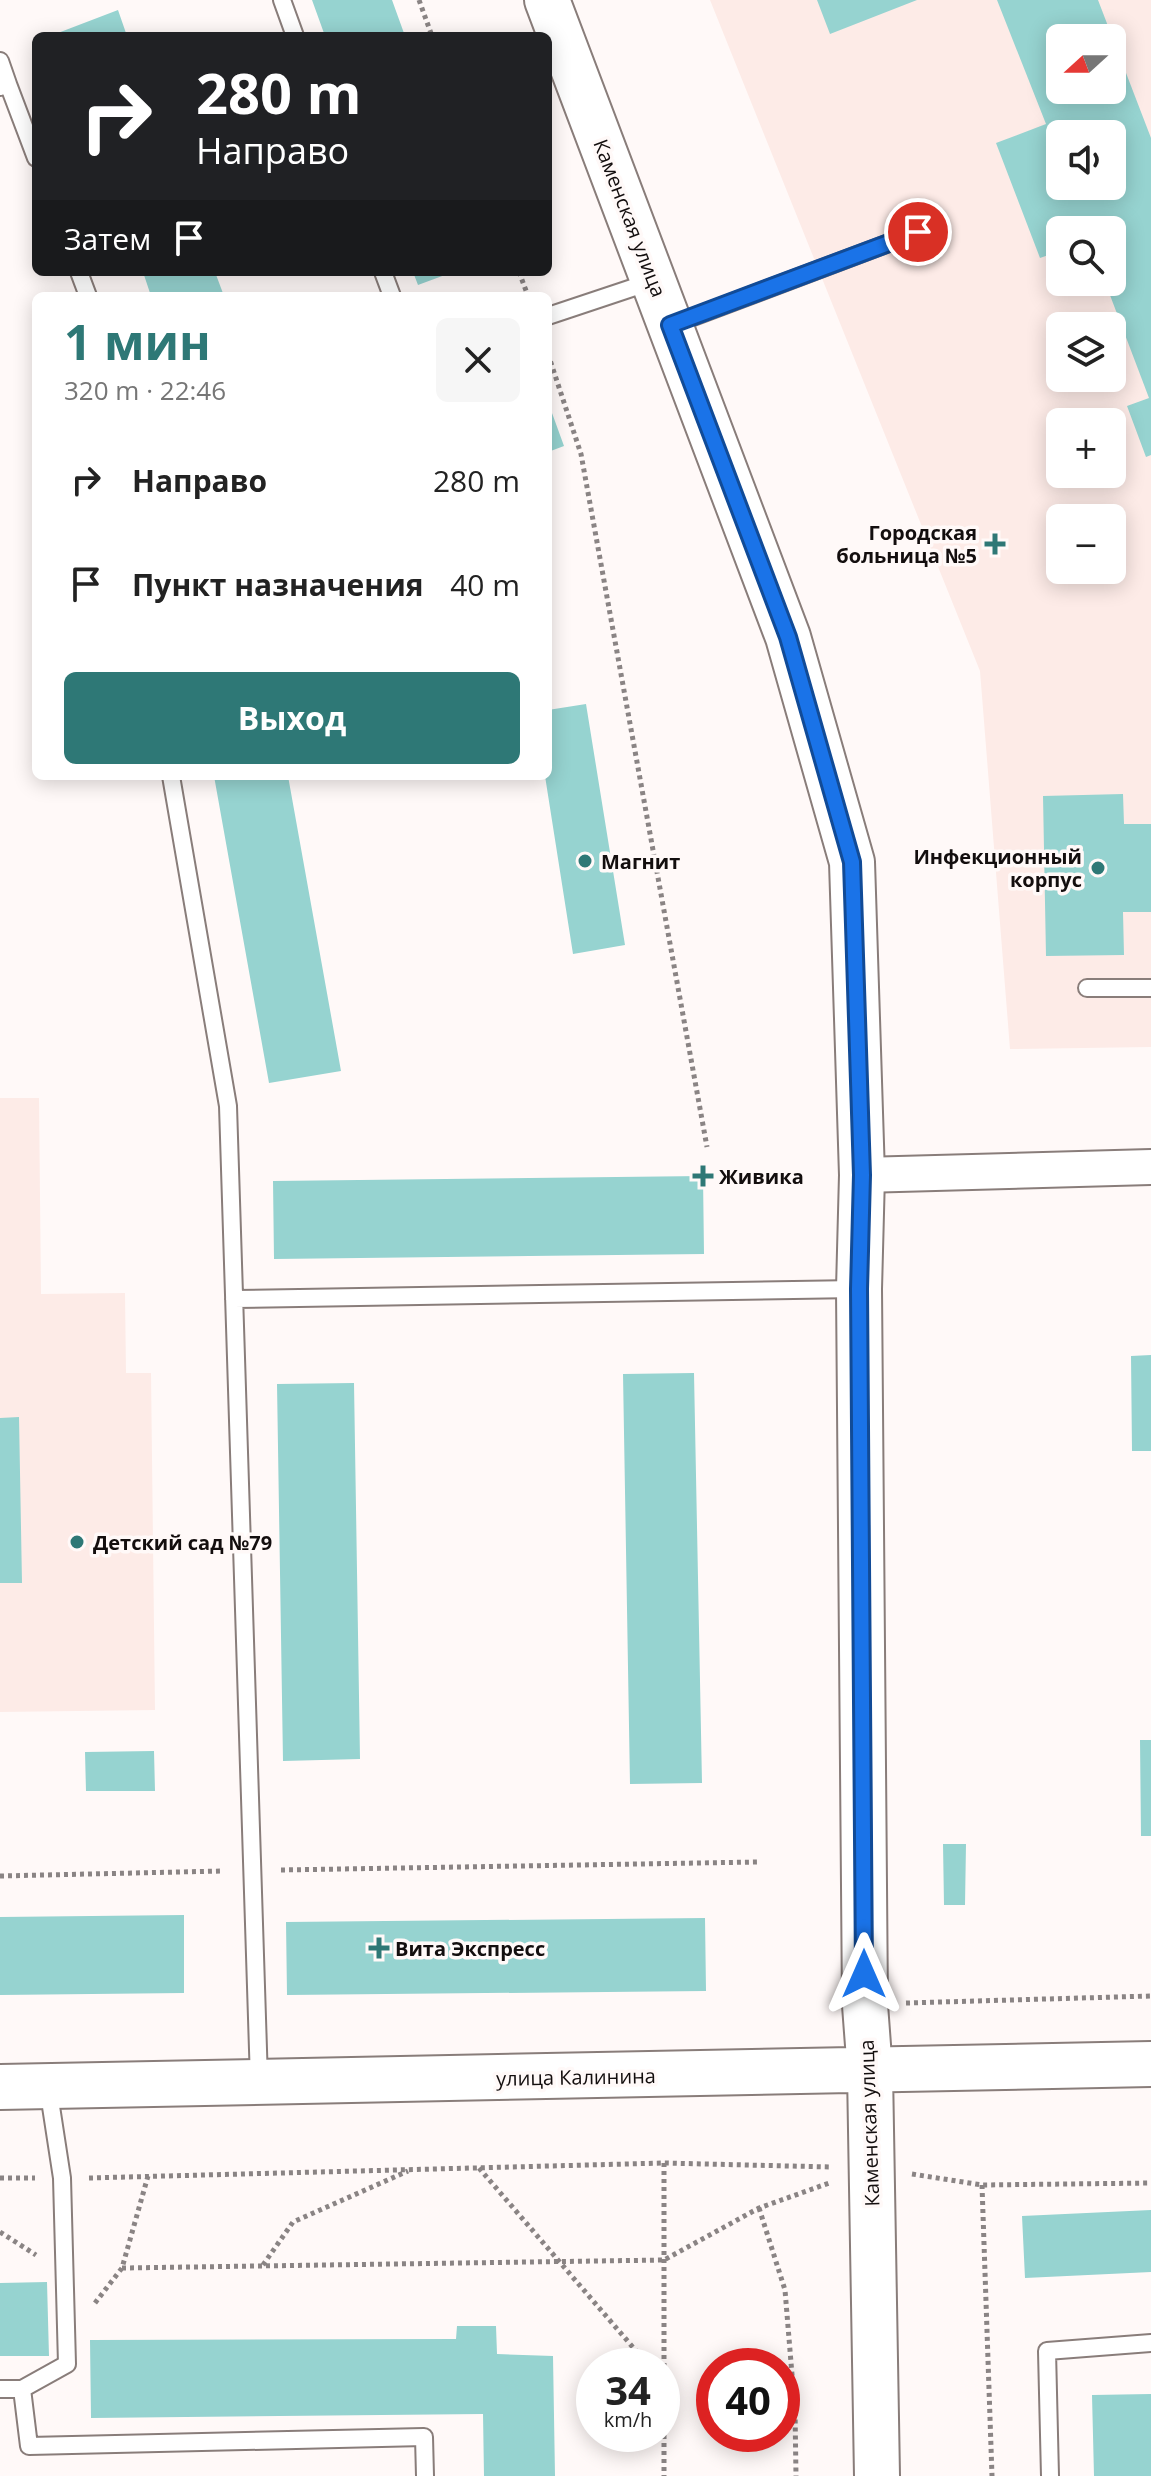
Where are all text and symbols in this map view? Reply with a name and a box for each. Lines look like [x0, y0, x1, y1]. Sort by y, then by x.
north arrow [1046, 24, 1126, 104]
map controls [1046, 24, 1126, 584]
text: 280 m [196, 54, 362, 130]
icon: right [64, 64, 168, 168]
button: sound [1046, 120, 1126, 200]
text: Направо [196, 126, 349, 175]
street label: Каменская улица [587, 135, 673, 301]
pin [884, 198, 952, 266]
icon: arrive [896, 210, 940, 254]
icon: arrive [167, 216, 211, 260]
button: search [1046, 216, 1126, 296]
text: Затем [64, 218, 151, 259]
text: 1 мин [64, 309, 211, 374]
button: layers [1046, 312, 1126, 392]
button: close [436, 318, 520, 402]
text: 320 m · 22:46 [64, 372, 226, 408]
button: + [1046, 408, 1126, 488]
icon: right [64, 458, 108, 502]
text: Направо [132, 460, 267, 501]
text: 280 m [433, 460, 520, 501]
button: − [1046, 504, 1126, 584]
place label: Городская больница №5 [836, 519, 977, 569]
marker: Городская больница №5 [984, 533, 1006, 555]
icon: arrive [64, 562, 108, 606]
text: Пункт назначения [132, 564, 424, 605]
text: 40 m [450, 564, 520, 605]
button: Выход [64, 672, 520, 764]
place label: Инфекционный корпус [913, 843, 1082, 893]
place label: Магнит [601, 848, 680, 875]
marker: Магнит [576, 852, 594, 870]
marker: Инфекционный корпус [1089, 859, 1107, 877]
place label: Живика [719, 1163, 804, 1190]
marker: Живика [694, 1167, 712, 1185]
place label: Детский сад №79 [93, 1529, 272, 1556]
marker: Детский сад №79 [68, 1533, 86, 1551]
position arrow [822, 1932, 906, 2016]
place label: Вита Экспресс [395, 1935, 545, 1962]
marker: Вита Экспресс [370, 1939, 388, 1957]
street label: Каменская улица [853, 2039, 885, 2207]
street label: улица Калинина [496, 2062, 656, 2092]
speed limit sign: 40 [696, 2348, 800, 2452]
text: 34 [605, 2362, 651, 2417]
text: km/h [604, 2406, 652, 2433]

